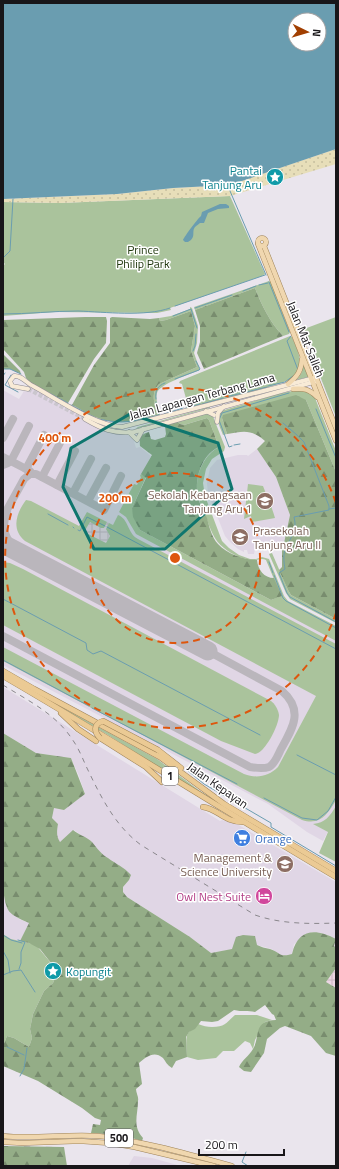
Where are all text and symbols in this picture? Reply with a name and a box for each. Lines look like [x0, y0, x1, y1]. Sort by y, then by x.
north arrow [287, 12, 327, 52]
text: N [309, 28, 325, 37]
place label: Pantai Tanjung Aru [202, 161, 262, 194]
place icon: Pantai Tanjung Aru [265, 167, 285, 187]
park label: Prince Philip Park [116, 240, 170, 273]
street label: Jalan Mat Salleh [282, 298, 330, 380]
street label: Jalan Lapangan Terbang Lama [127, 367, 277, 425]
text: 400 m [39, 428, 71, 447]
place label: Sekolah Kebangsaan Tanjung Aru 1 [148, 485, 252, 518]
text: 200 m [99, 488, 131, 507]
school or university icon: Sekolah Kebangsaan Tanjung Aru 1 [255, 491, 275, 511]
place label: Prasekolah Tanjung Aru II [253, 521, 321, 554]
school or university icon: Prasekolah Tanjung Aru II [230, 527, 250, 547]
centre of rings [168, 551, 182, 565]
street label: Jalan Kepayan [184, 757, 252, 813]
road number: 1 [162, 767, 178, 785]
supermarket icon: Orange [232, 828, 252, 848]
place label: Orange [255, 829, 292, 848]
place label: Management & Science University [180, 848, 273, 881]
school or university icon: Management & Science University [275, 854, 295, 874]
hotel icon: Owl Nest Suite [254, 886, 274, 906]
place label: Owl Nest Suite [176, 887, 251, 906]
place icon: Kopungit [43, 961, 63, 981]
place label: Kopungit [66, 962, 112, 981]
road number: 500 [105, 1129, 133, 1147]
scale bar [199, 1131, 284, 1157]
text: 200 m [205, 1135, 238, 1154]

